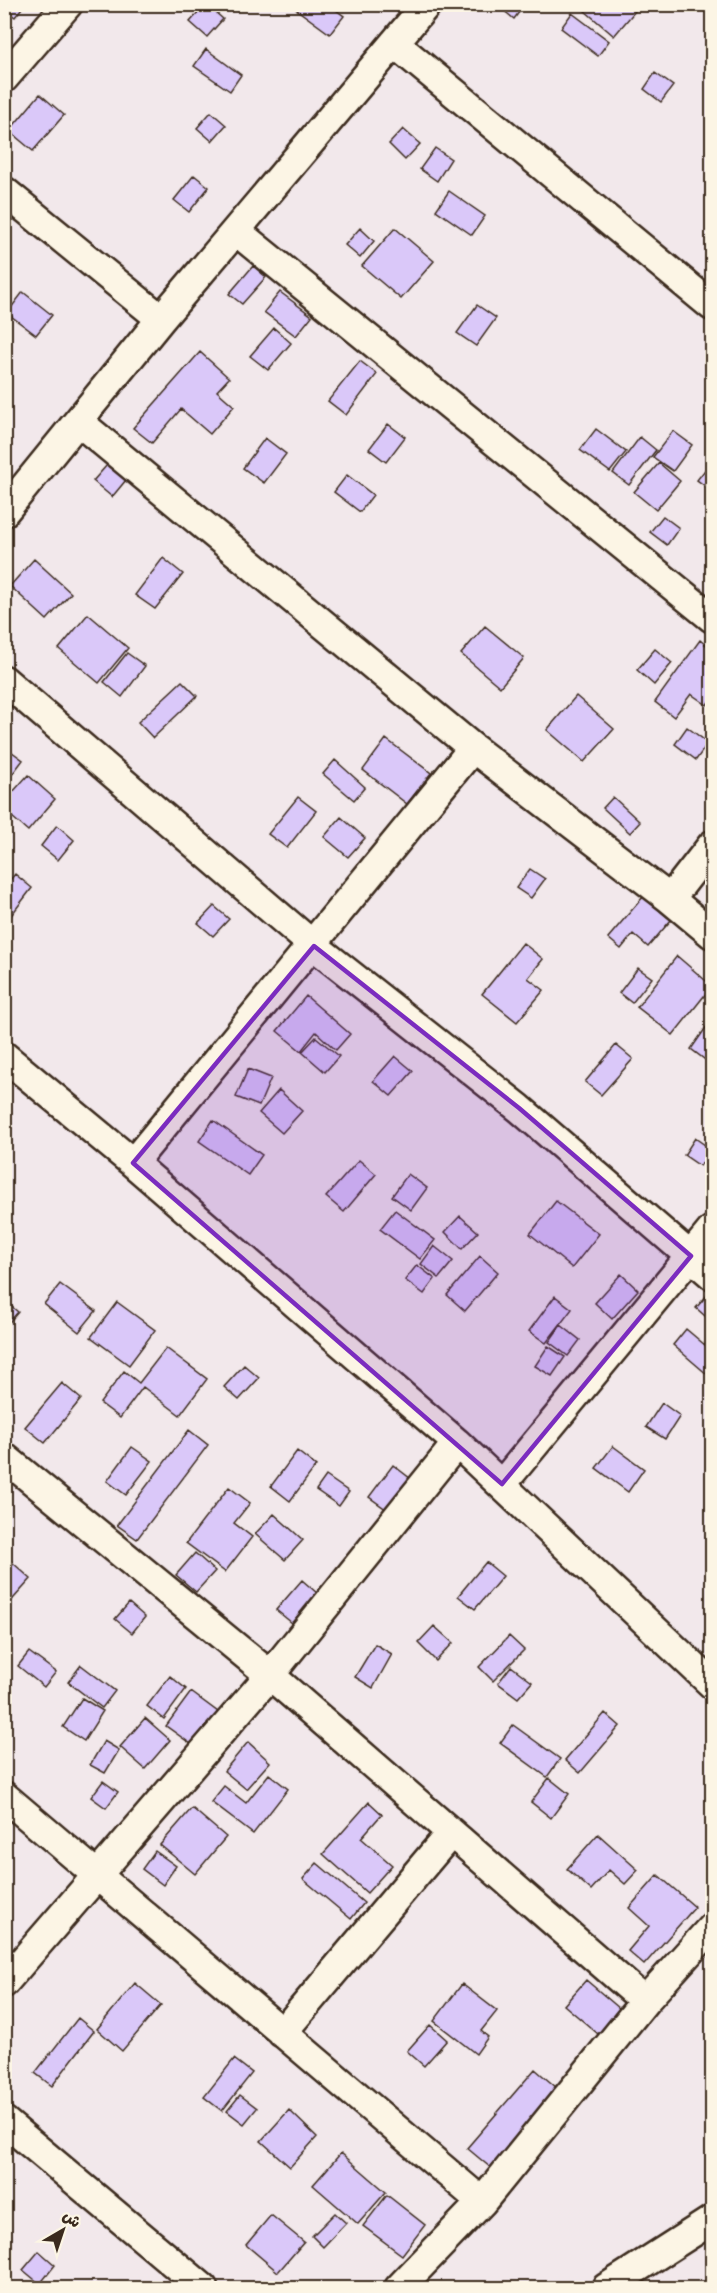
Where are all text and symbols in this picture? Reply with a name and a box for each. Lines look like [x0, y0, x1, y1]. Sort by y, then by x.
north arrow [33, 2200, 93, 2260]
text: ش [59, 2205, 86, 2232]

